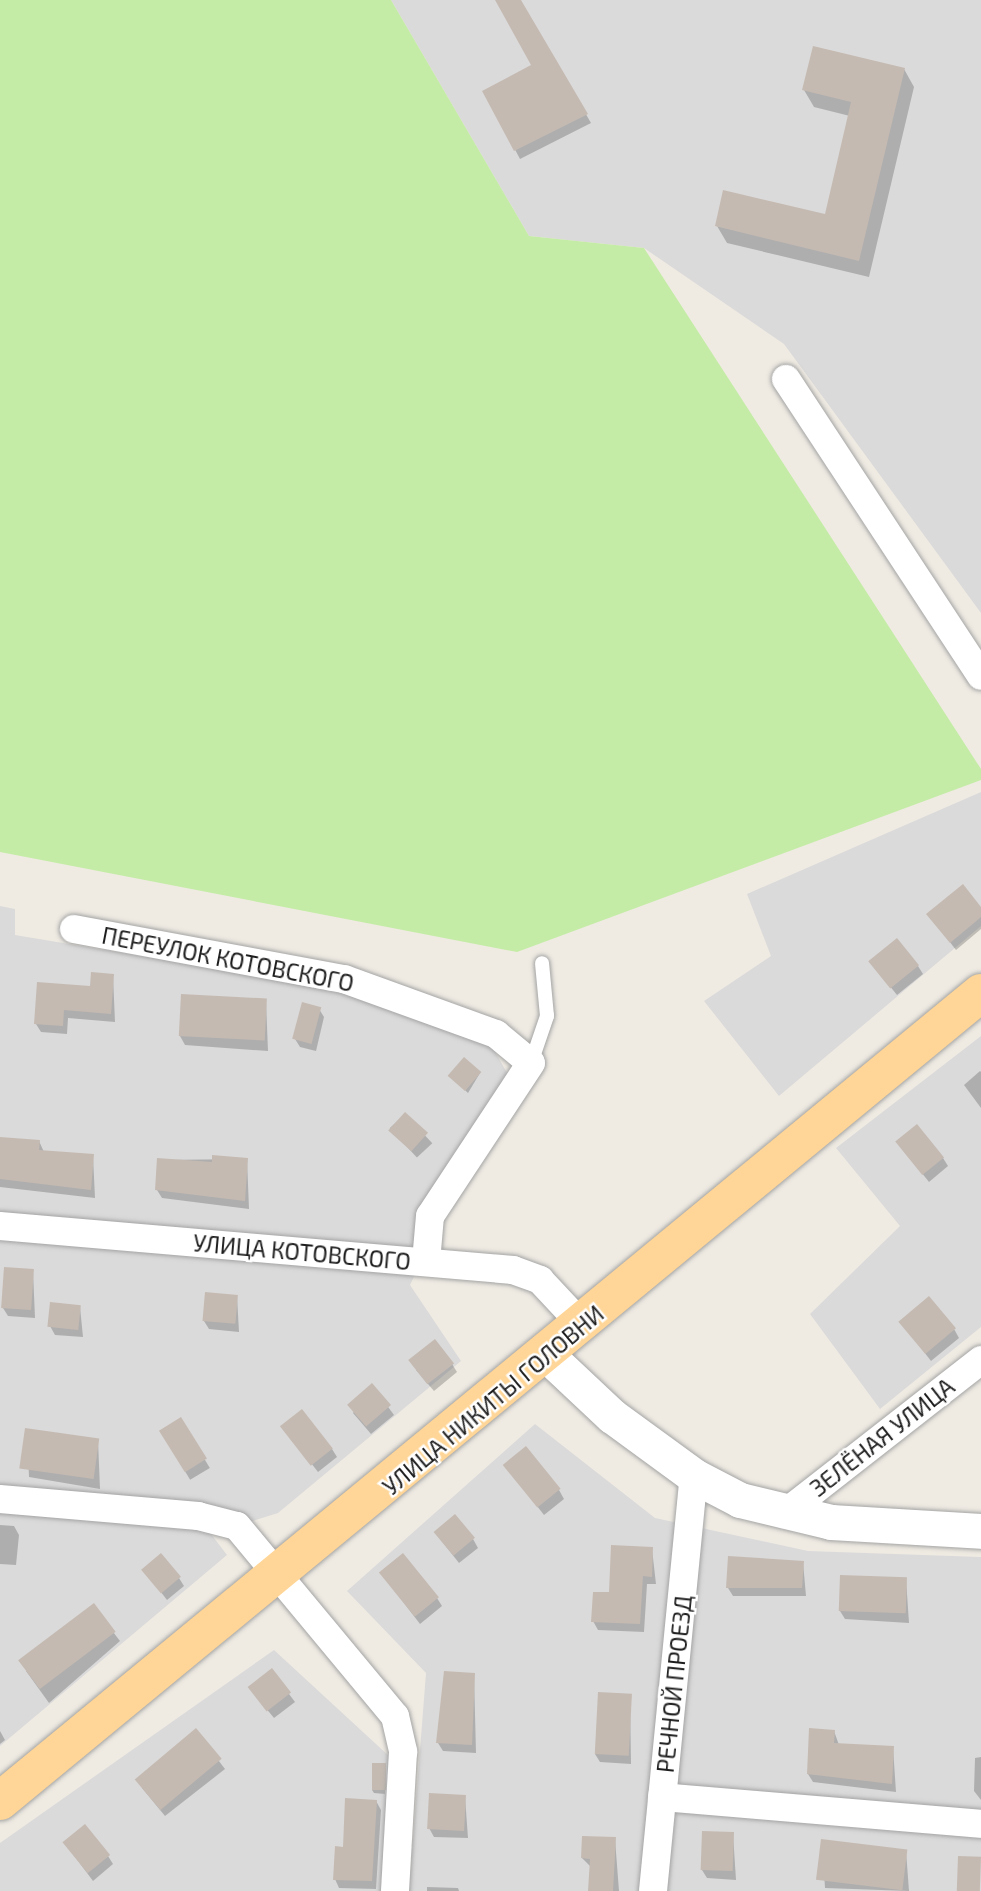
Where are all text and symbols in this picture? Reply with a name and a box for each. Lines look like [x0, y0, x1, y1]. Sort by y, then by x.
street label: ПЕРЕУЛОК КОТОВСКОГО [100, 921, 356, 997]
street label: УЛИЦА КОТОВСКОГО [192, 1229, 412, 1275]
street label: УЛИЦА НИКИТЫ ГОЛОВНИ [377, 1300, 609, 1500]
street label: ЗЕЛЁНАЯ УЛИЦА [804, 1372, 960, 1502]
street label: РЕЧНОЙ ПРОЕЗД [651, 1594, 697, 1774]

